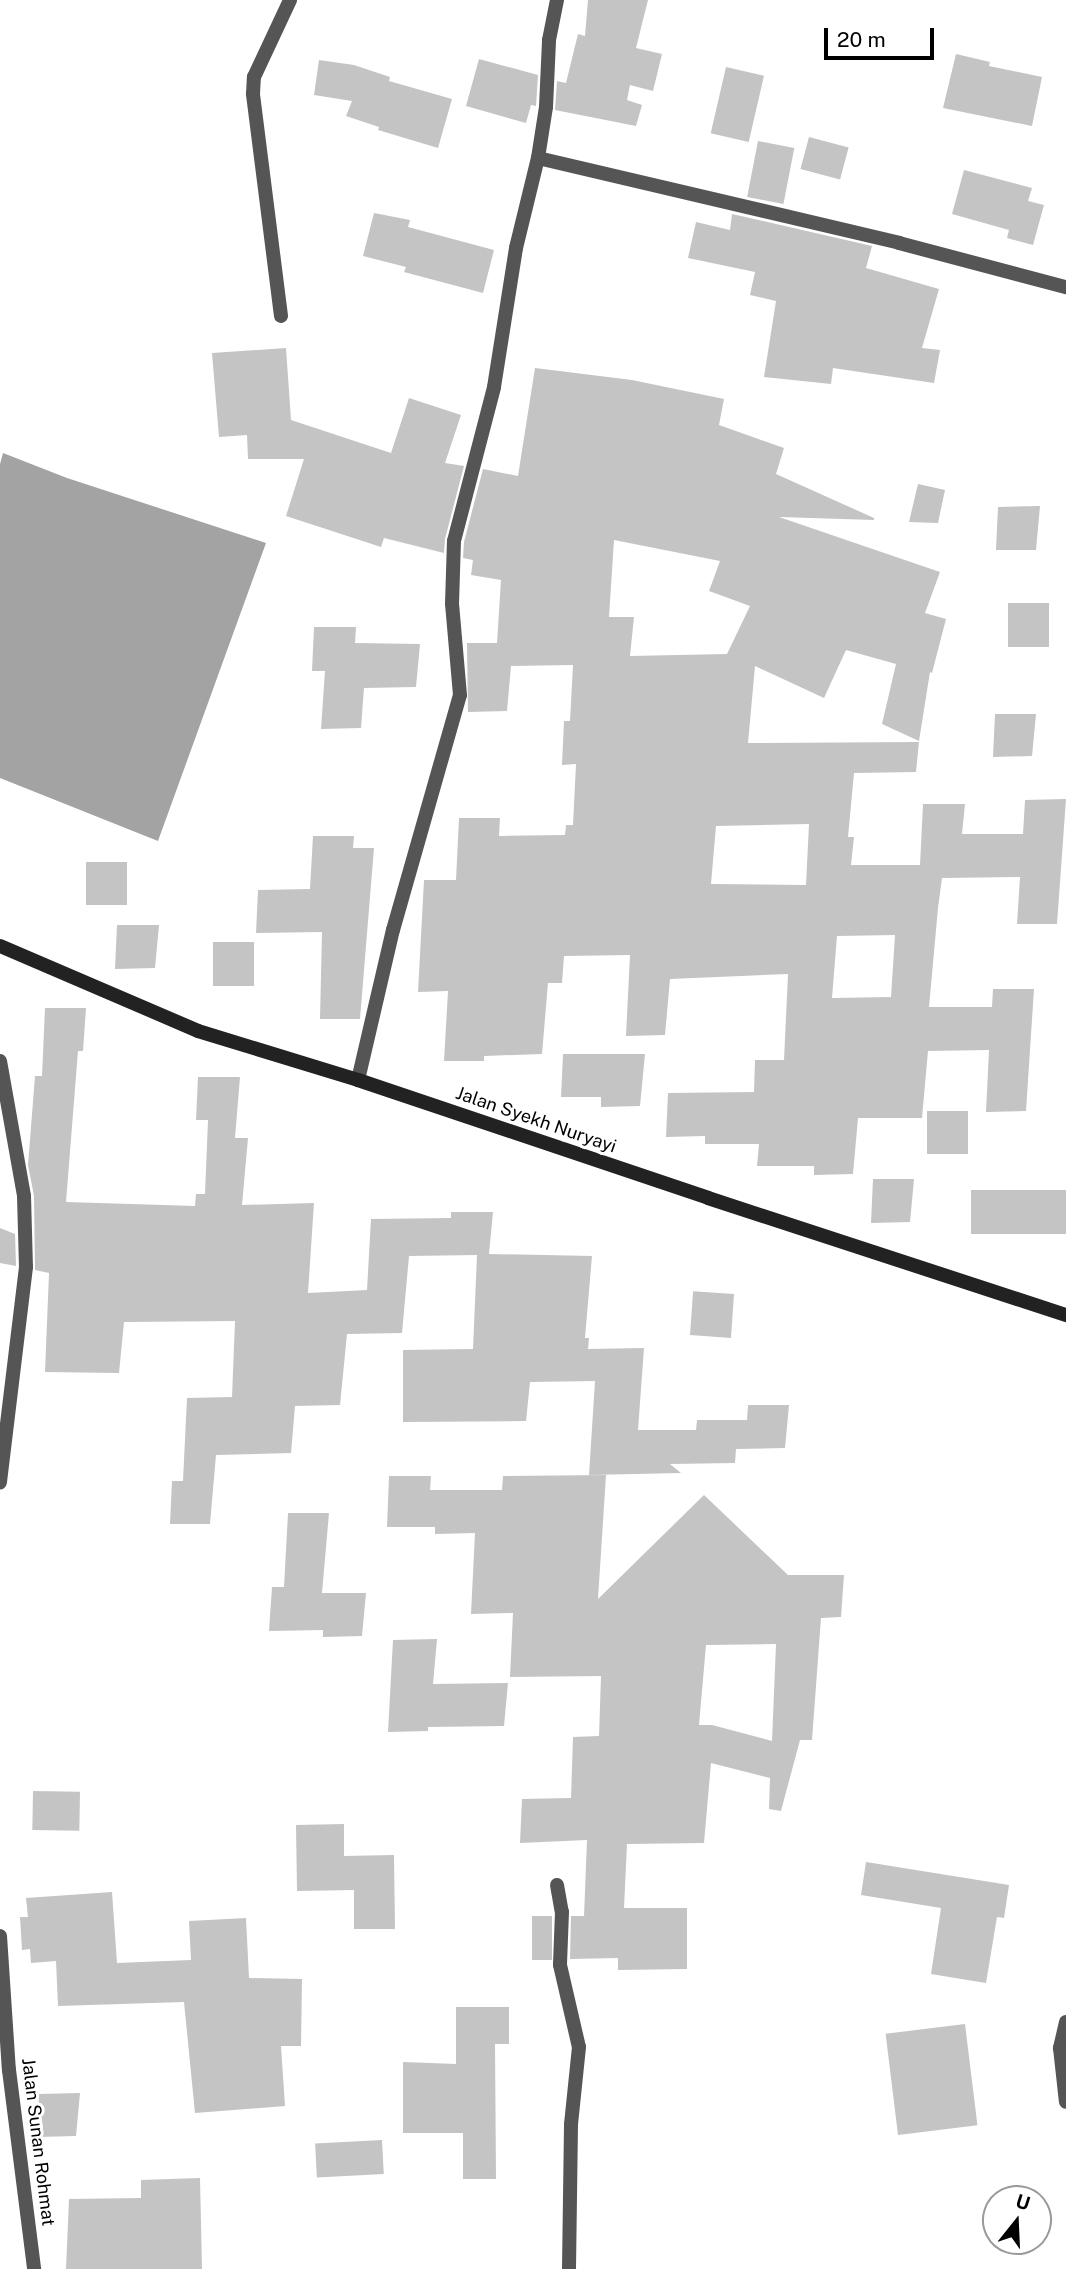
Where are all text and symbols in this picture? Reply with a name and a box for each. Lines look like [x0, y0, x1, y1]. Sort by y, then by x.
scale bar [828, 14, 938, 58]
text: 20 m [837, 27, 886, 52]
street label: Jalan Syekh Nuryayi [453, 1082, 619, 1158]
street label: Jalan Sunan Rohmat [17, 2057, 59, 2227]
north arrow [982, 2185, 1052, 2255]
text: U [1013, 2189, 1033, 2215]

